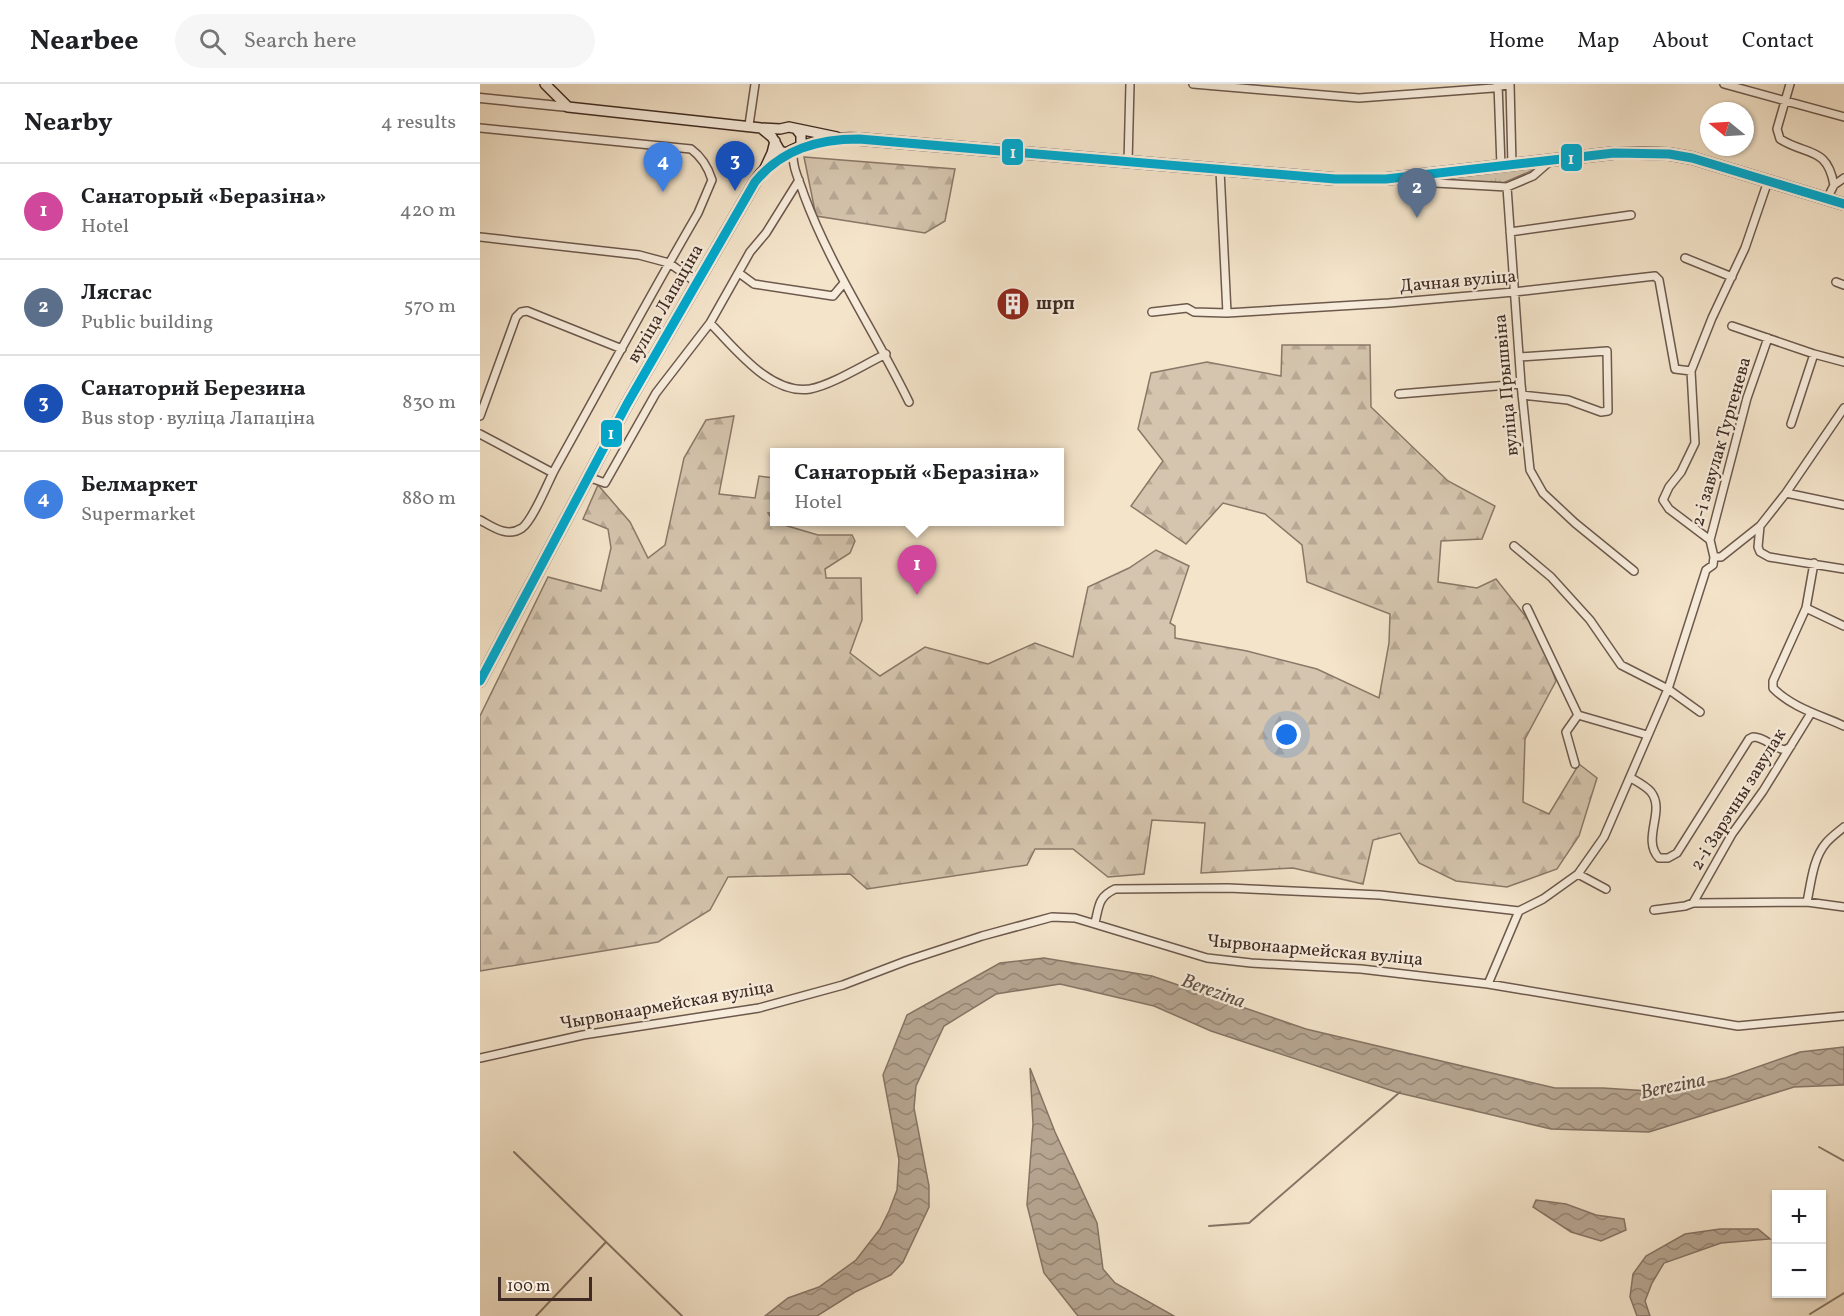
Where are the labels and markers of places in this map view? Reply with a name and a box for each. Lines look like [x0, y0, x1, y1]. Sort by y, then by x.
pin: 3 [716, 141, 754, 191]
pin: 4 [644, 142, 682, 192]
pin: 2 [1398, 168, 1436, 218]
building icon: шрп [995, 286, 1031, 322]
place label: шрп [1036, 292, 1075, 317]
pin: 1 [898, 546, 936, 595]

